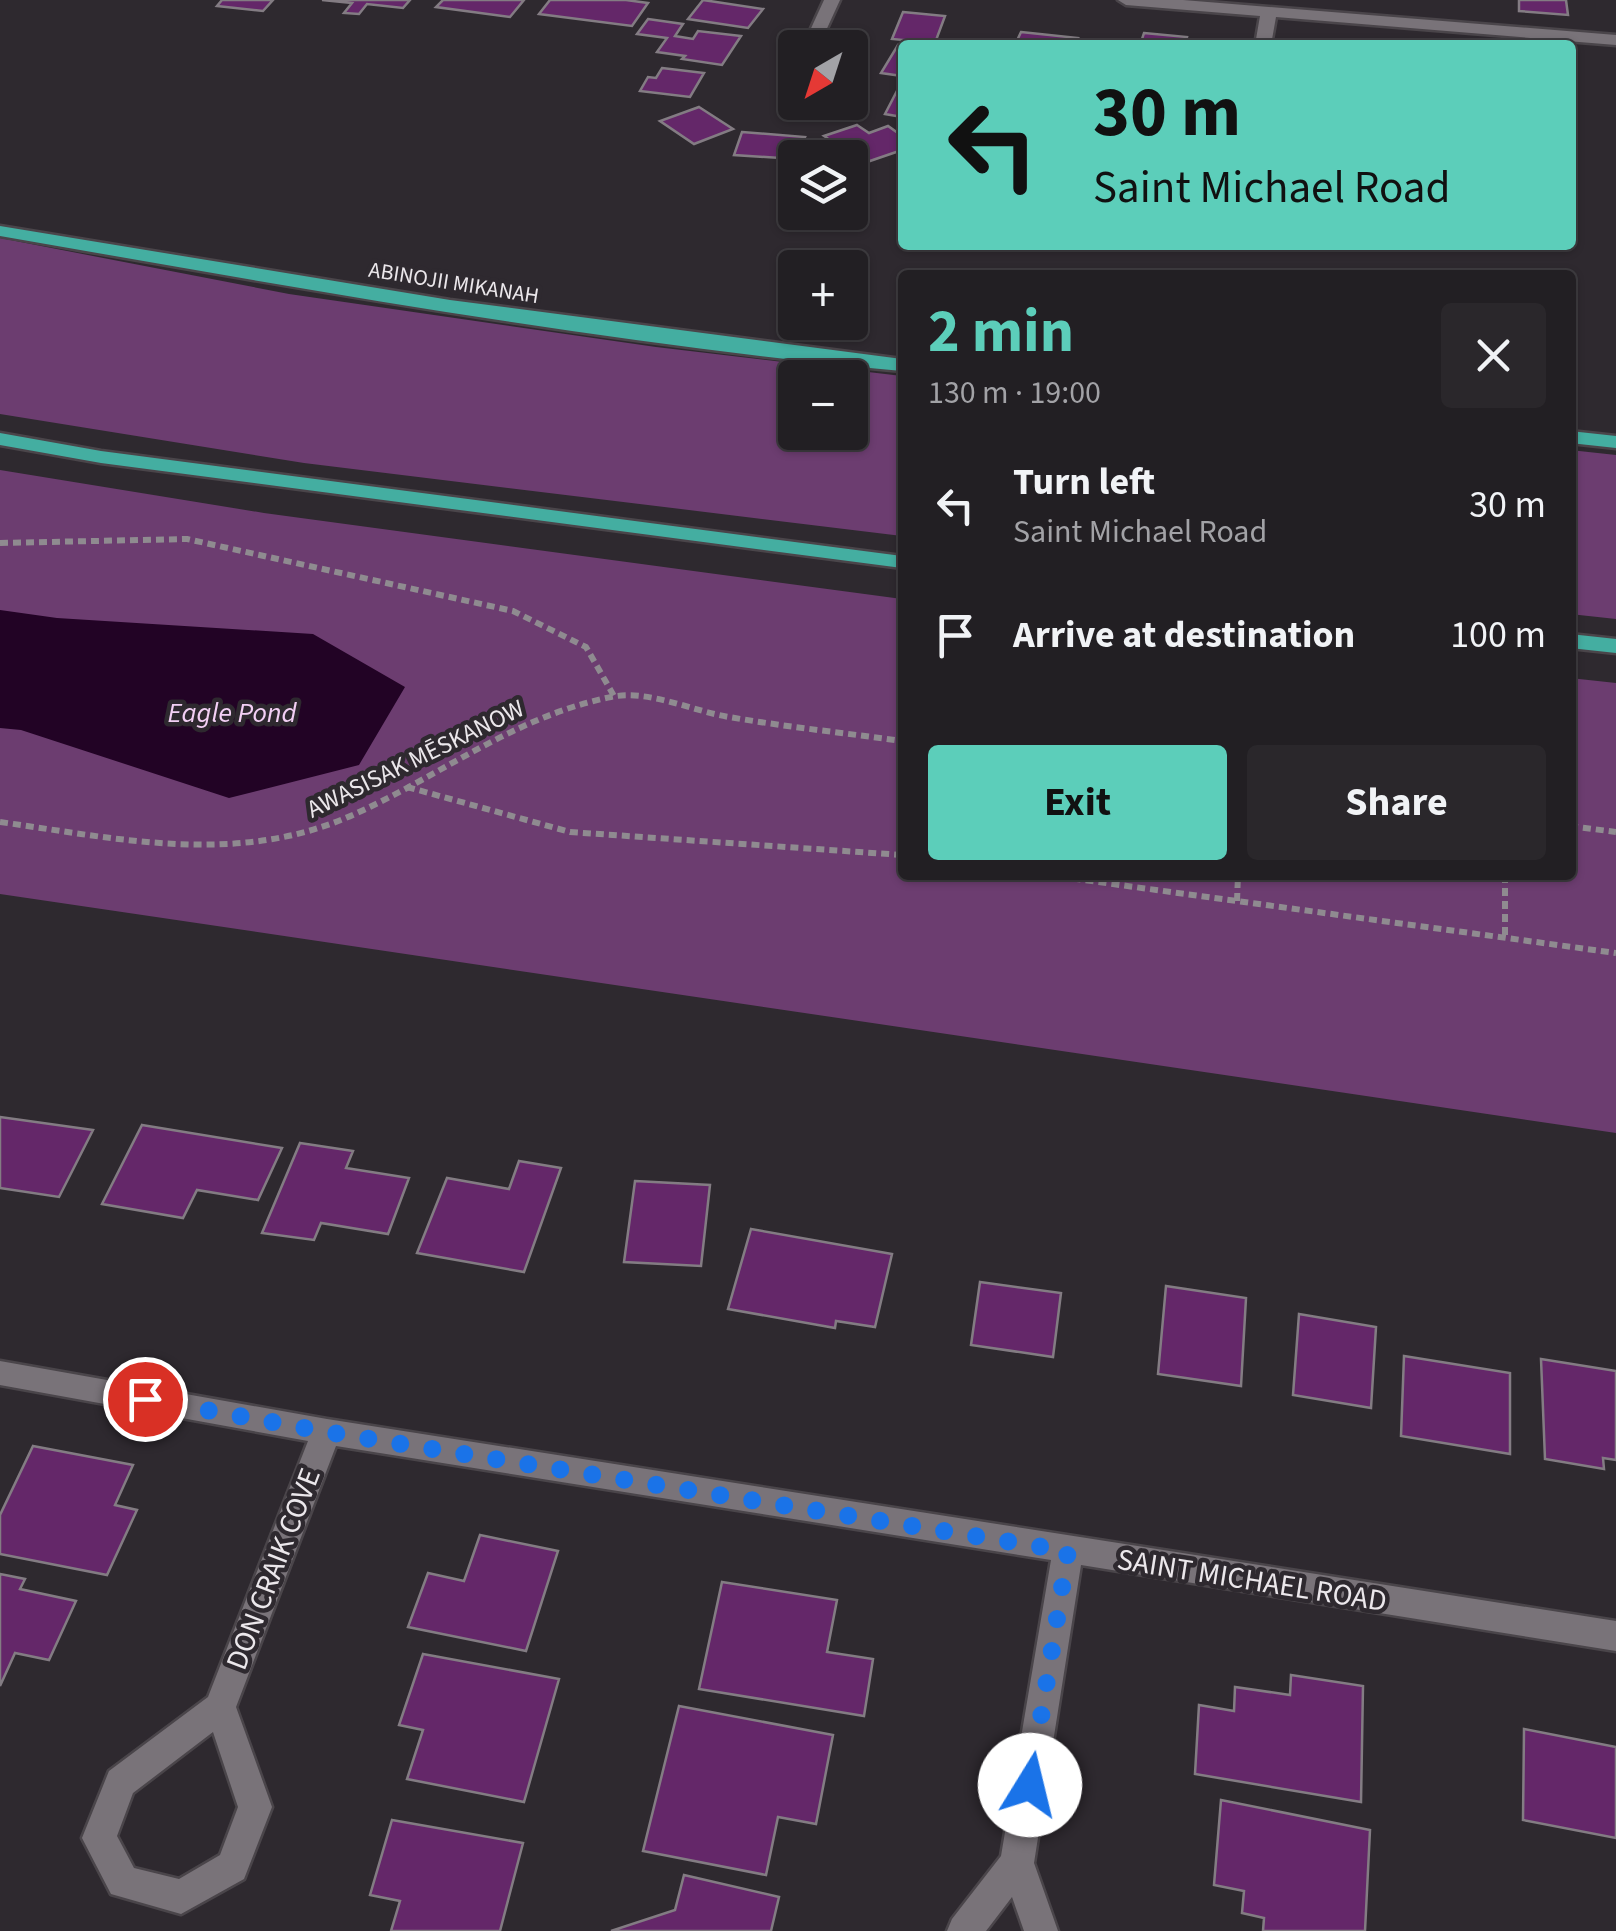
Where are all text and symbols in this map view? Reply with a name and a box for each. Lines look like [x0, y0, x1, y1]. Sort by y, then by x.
north arrow [778, 30, 868, 120]
map controls [778, 30, 868, 450]
text: 30 m [1093, 63, 1241, 163]
icon: left [928, 80, 1058, 210]
button: layers [778, 140, 868, 230]
text: Saint Michael Road [1093, 156, 1450, 220]
button: + [778, 250, 868, 340]
street label: ABINOJII MIKANAH [366, 254, 541, 312]
text: 2 min [928, 290, 1074, 375]
button: close [1441, 303, 1546, 408]
button: − [778, 360, 868, 450]
text: 130 m · 19:00 [928, 370, 1101, 416]
text: Turn left [1013, 455, 1155, 509]
icon: left [928, 478, 983, 533]
text: 30 m [1469, 478, 1546, 532]
text: Saint Michael Road [1013, 509, 1267, 555]
icon: arrive [928, 608, 983, 663]
text: Arrive at destination [1013, 608, 1355, 662]
text: 100 m [1450, 608, 1546, 662]
street label: AWASISAK MĒSKANOW [301, 690, 531, 827]
water label: Eagle Pond [168, 693, 297, 733]
button: Exit [928, 745, 1227, 860]
button: Share [1247, 745, 1546, 860]
pin [103, 1357, 188, 1442]
icon: arrive [118, 1372, 173, 1427]
street label: DON CRAIK COVE [215, 1462, 332, 1676]
street label: SAINT MICHAEL ROAD [1114, 1538, 1390, 1623]
position arrow [978, 1733, 1082, 1837]

